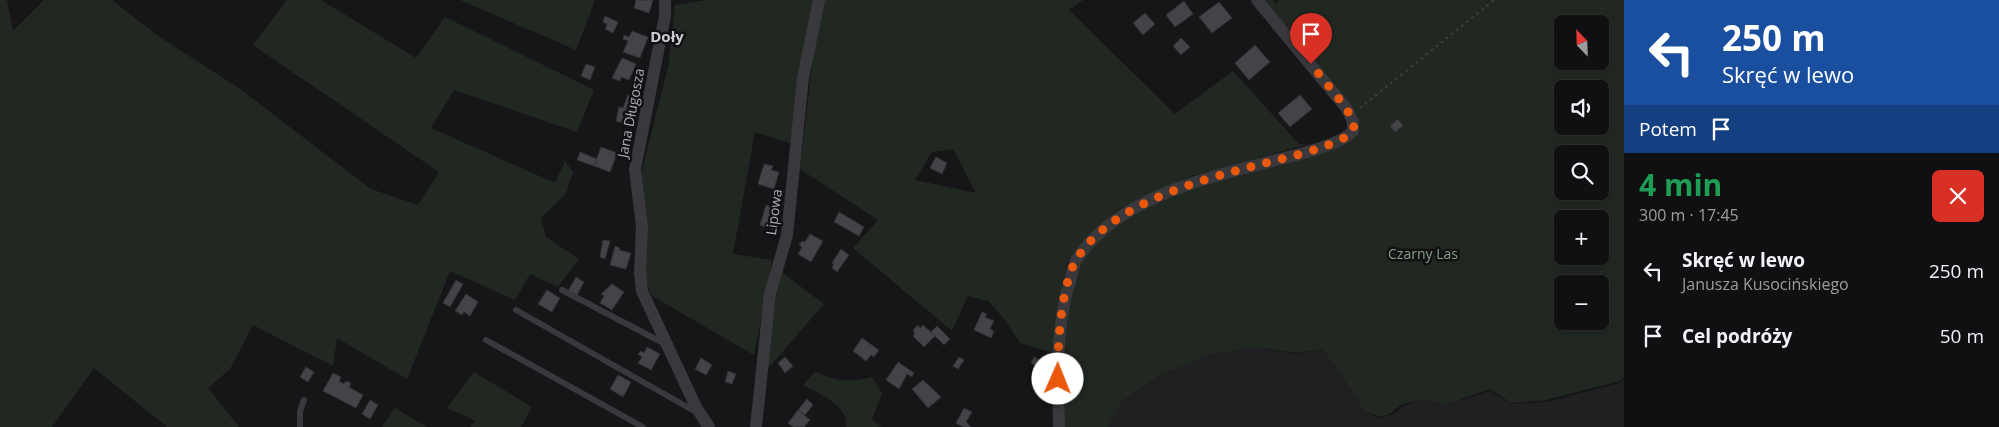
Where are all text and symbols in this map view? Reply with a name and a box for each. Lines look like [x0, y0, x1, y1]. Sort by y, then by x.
pin [1290, 13, 1332, 64]
text: 250 m [1722, 14, 1826, 61]
north arrow [1554, 15, 1609, 70]
map controls [1554, 15, 1609, 330]
icon: arrive [1297, 20, 1325, 48]
icon: left [1639, 20, 1704, 85]
district label: Doły [650, 26, 684, 46]
text: Skręć w lewo [1722, 59, 1854, 89]
street label: Jana Długosza [612, 66, 649, 161]
button: sound [1554, 80, 1609, 135]
icon: arrive [1707, 115, 1735, 143]
text: Potem [1639, 116, 1697, 142]
button: search [1554, 145, 1609, 200]
text: 4 min [1639, 164, 1722, 205]
button: close [1932, 170, 1984, 222]
street label: Lipowa [761, 188, 786, 236]
text: 300 m · 17:45 [1639, 204, 1739, 226]
button: + [1554, 210, 1609, 265]
park label: Czarny Las [1388, 244, 1458, 263]
text: Skręć w lewo [1682, 247, 1805, 273]
icon: left [1639, 257, 1667, 285]
text: 250 m [1929, 258, 1984, 284]
text: Janusza Kusocińskiego [1682, 273, 1849, 295]
button: − [1554, 275, 1609, 330]
icon: arrive [1639, 322, 1667, 350]
text: Cel podróży [1682, 323, 1792, 349]
text: 50 m [1940, 323, 1984, 349]
position arrow [1031, 352, 1083, 404]

